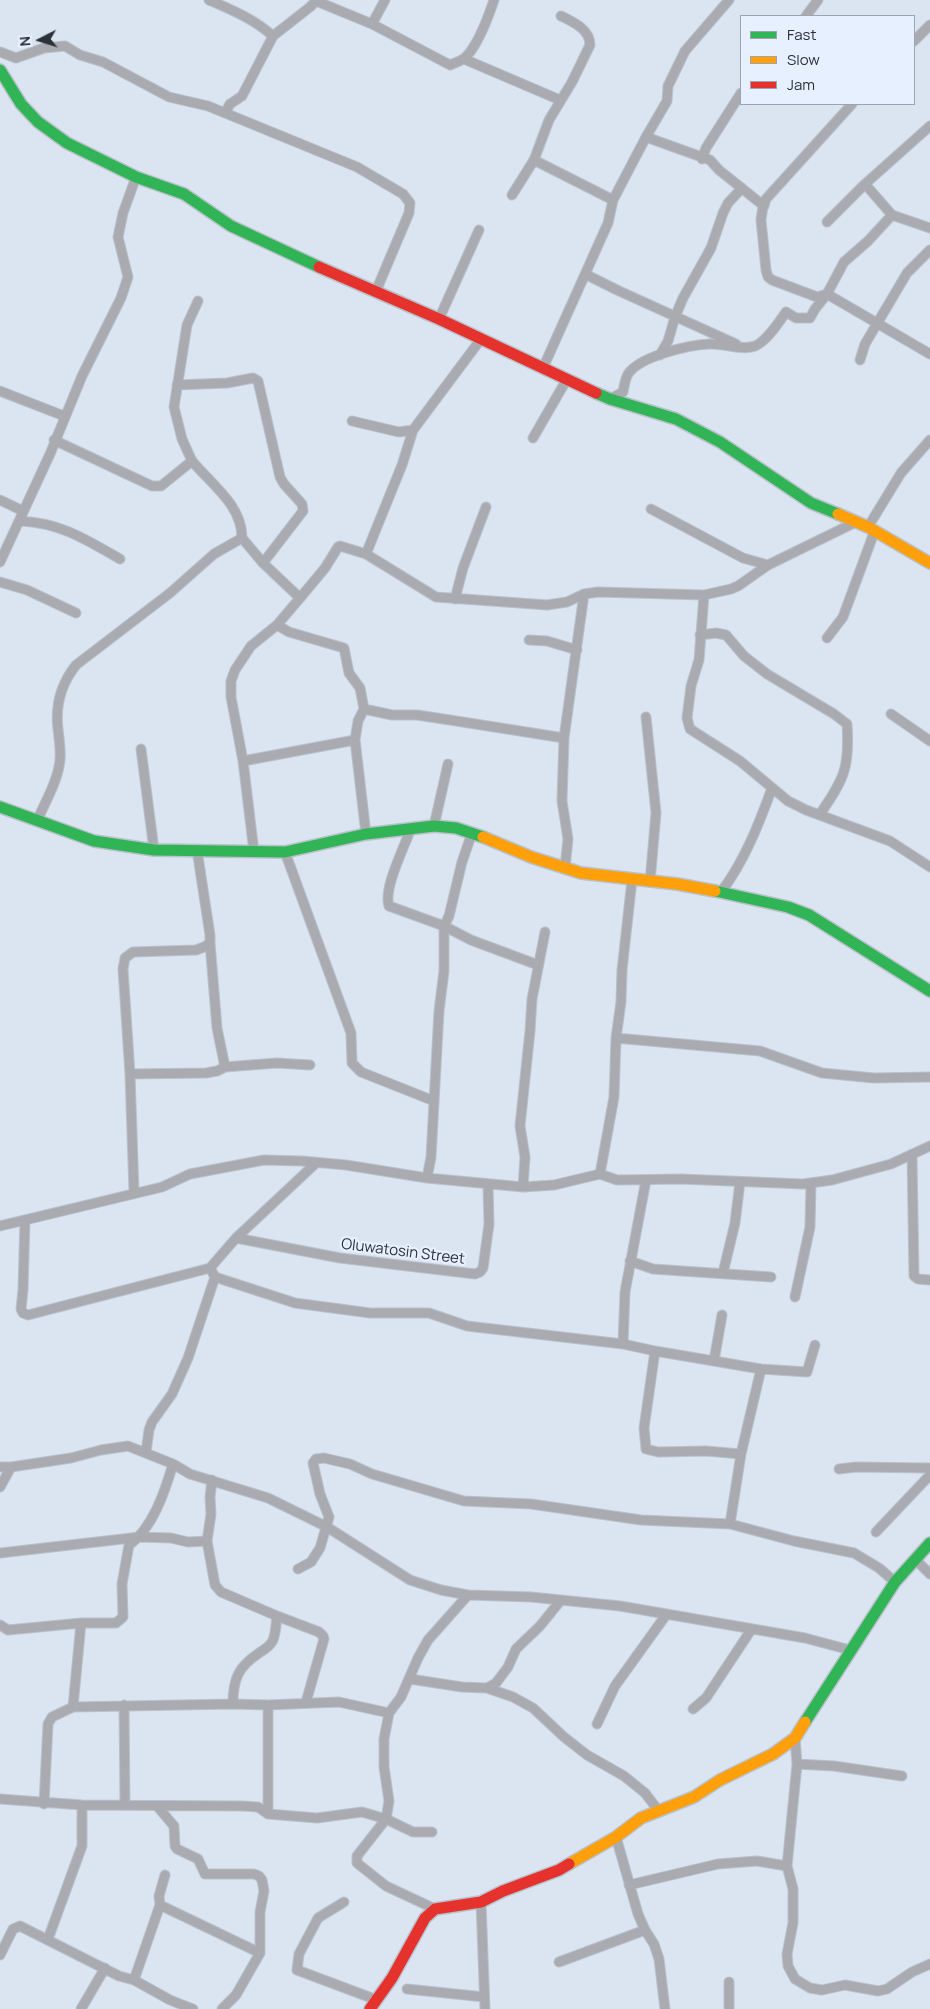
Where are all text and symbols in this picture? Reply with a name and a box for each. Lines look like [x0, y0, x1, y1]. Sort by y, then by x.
north arrow [15, 15, 65, 65]
legend [740, 15, 915, 105]
text: Fast [787, 24, 816, 45]
text: N [15, 36, 34, 47]
text: Slow [787, 49, 820, 70]
text: Jam [787, 74, 815, 95]
street label: Oluwatosin Street [340, 1235, 466, 1269]

